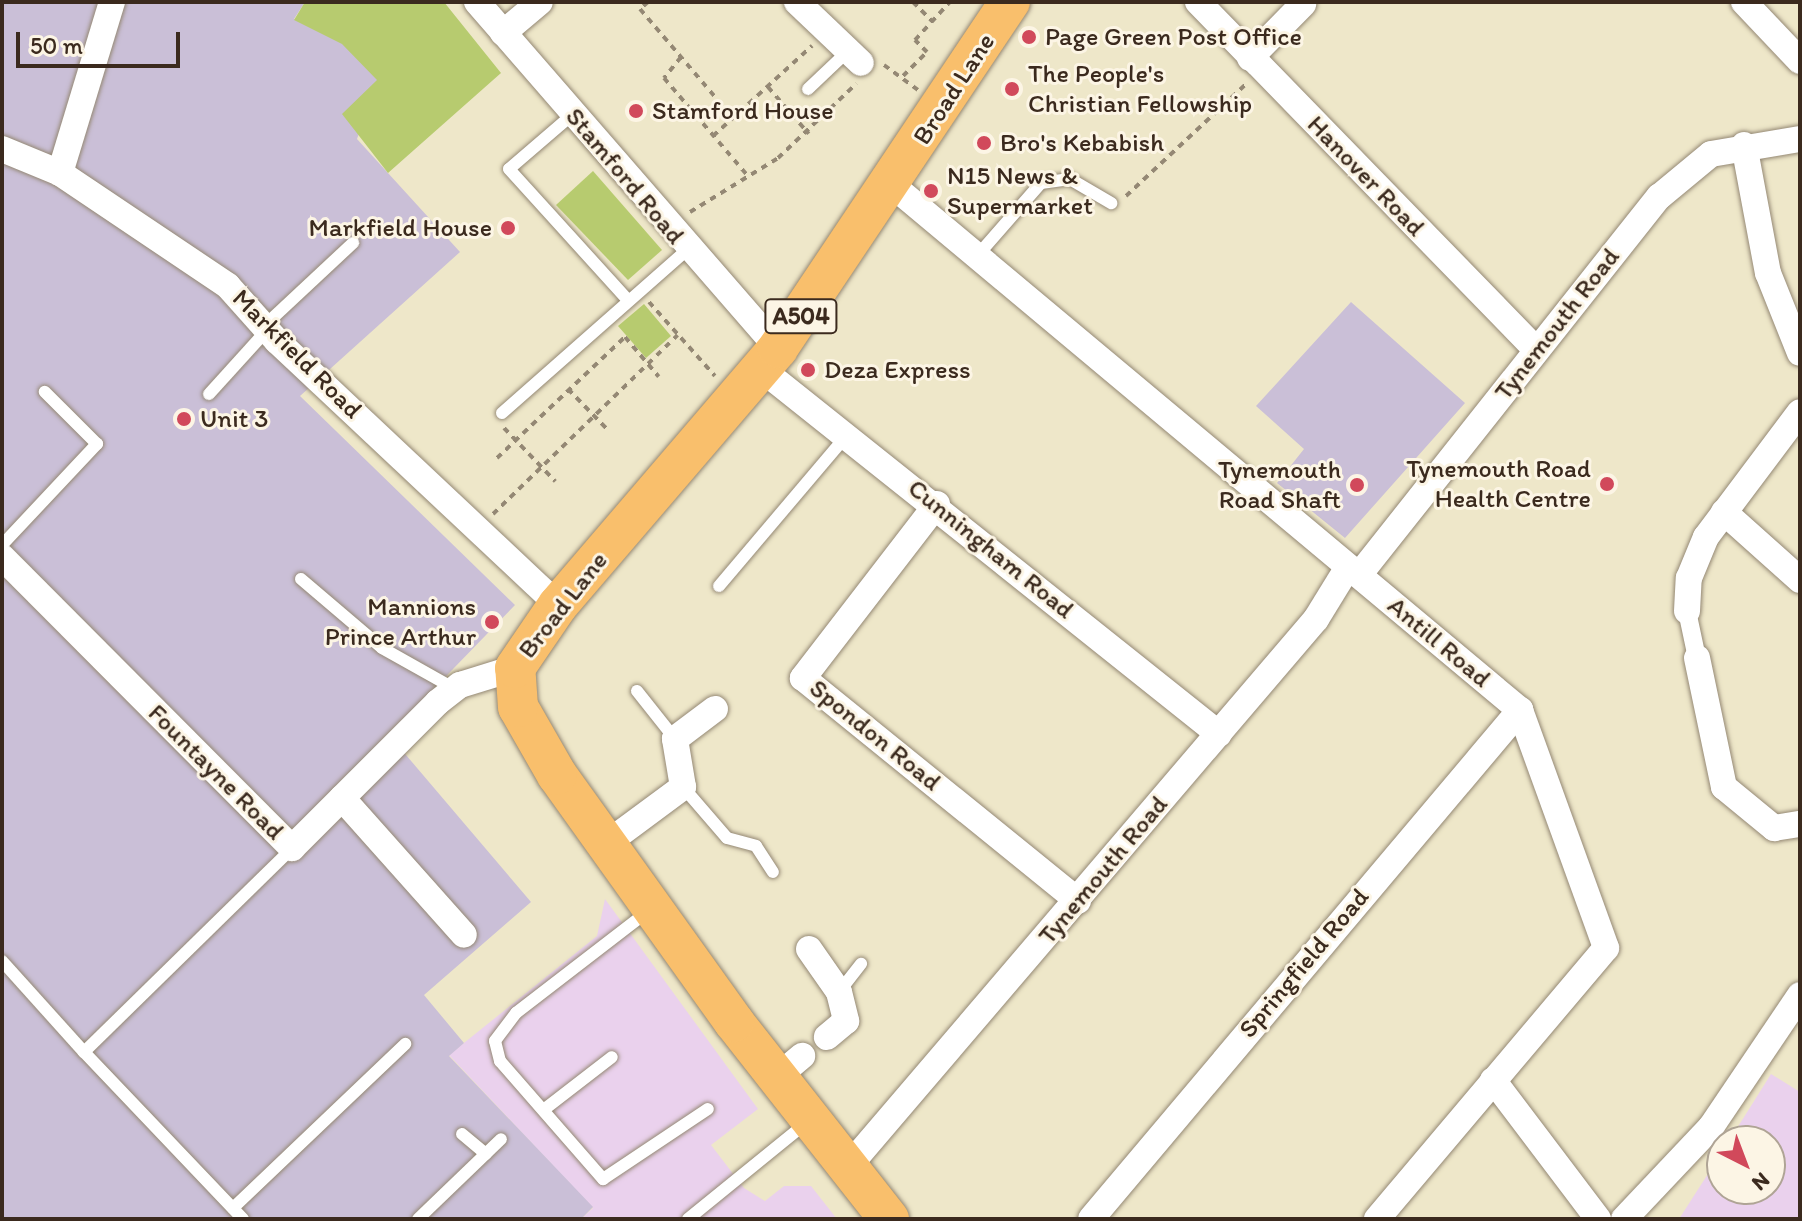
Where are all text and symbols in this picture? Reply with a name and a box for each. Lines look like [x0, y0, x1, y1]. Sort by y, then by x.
scale bar [20, 16, 184, 66]
place label: Page Green Post Office [1045, 21, 1300, 53]
street label: Broad Lane [906, 27, 1002, 151]
marker: Page Green Post Office [1020, 28, 1038, 46]
text: 50 m [30, 31, 83, 60]
place label: The People's Christian Fellowship [1028, 58, 1252, 120]
marker: The People's Christian Fellowship [1003, 80, 1021, 98]
place label: Stamford House [652, 95, 834, 127]
street label: Stamford Road [559, 102, 691, 250]
marker: Stamford House [627, 102, 645, 120]
street label: Hanover Road [1301, 109, 1431, 243]
place label: Bro's Kebabish [1000, 127, 1164, 159]
marker: Bro's Kebabish [975, 134, 993, 152]
place label: N15 News & Supermarket [947, 160, 1093, 222]
marker: N15 News & Supermarket [922, 182, 940, 200]
place label: Markfield House [308, 212, 492, 244]
marker: Markfield House [499, 219, 517, 237]
street label: Tynemouth Road [1488, 242, 1626, 406]
street label: Markfield Road [226, 283, 368, 425]
road number: A504 [763, 296, 839, 336]
place label: Deza Express [824, 354, 970, 386]
marker: Deza Express [799, 361, 817, 379]
place label: Unit 3 [200, 403, 268, 435]
marker: Unit 3 [175, 410, 193, 428]
place label: Tynemouth Road Health Centre [1406, 453, 1591, 514]
place label: Tynemouth Road Shaft [1218, 454, 1341, 516]
street label: Cunningham Road [902, 472, 1080, 626]
marker: Tynemouth Road Health Centre [1598, 475, 1616, 493]
marker: Tynemouth Road Shaft [1348, 476, 1366, 494]
street label: Broad Lane [512, 545, 614, 665]
street label: Antill Road [1381, 590, 1497, 694]
place label: Mannions Prince Arthur [325, 591, 476, 652]
marker: Mannions Prince Arthur [483, 613, 501, 631]
street label: Spondon Road [803, 673, 947, 797]
street label: Fountayne Road [142, 698, 290, 846]
street label: Tynemouth Road [1032, 789, 1174, 951]
street label: Springfield Road [1233, 882, 1375, 1044]
north arrow [1706, 1125, 1786, 1205]
text: N [1747, 1167, 1776, 1197]

